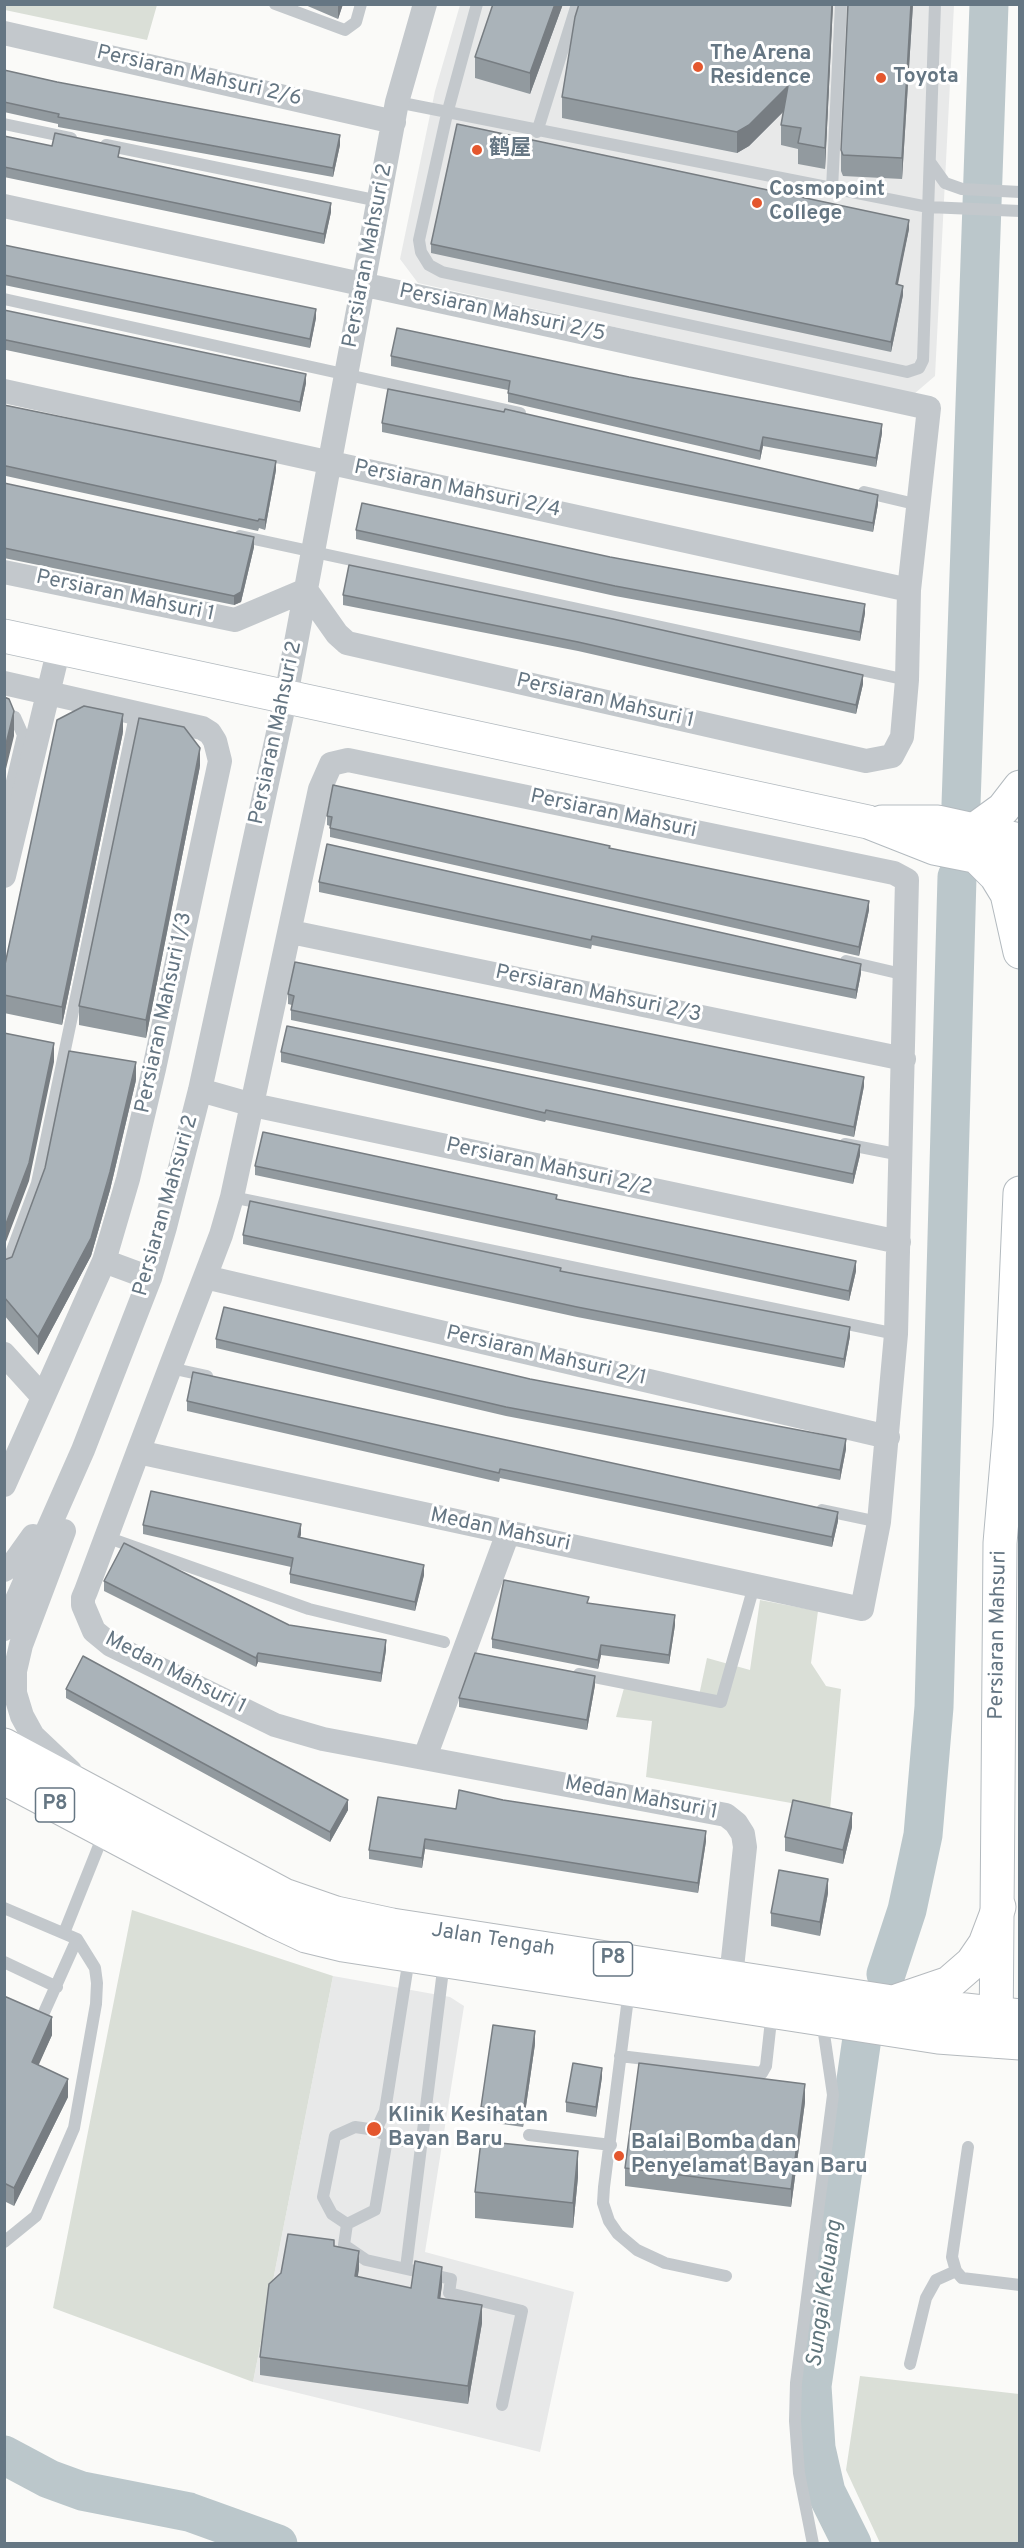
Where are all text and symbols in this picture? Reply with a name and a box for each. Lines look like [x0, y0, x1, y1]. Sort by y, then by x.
street label: Persiaran Mahsuri 2/6 [94, 41, 304, 113]
place label: The Arena Residence [710, 42, 811, 92]
marker: The Arena Residence [691, 60, 705, 74]
place label: Toyota [893, 65, 959, 91]
marker: Toyota [874, 71, 888, 85]
place label: 鹤屋 [489, 137, 531, 163]
marker: 鹤屋 [470, 143, 484, 157]
street label: Persiaran Mahsuri 2 [339, 162, 399, 350]
place label: Cosmopoint College [769, 178, 885, 228]
marker: Cosmopoint College [750, 196, 764, 210]
street label: Persiaran Mahsuri 2/5 [397, 280, 607, 348]
street label: Persiaran Mahsuri 2/4 [352, 456, 562, 524]
street label: Persiaran Mahsuri 1 [33, 566, 217, 628]
street label: Persiaran Mahsuri 2 [245, 639, 309, 827]
street label: Persiaran Mahsuri 1 [514, 669, 696, 735]
street label: Persiaran Mahsuri [528, 785, 698, 845]
street label: Persiaran Mahsuri 1/3 [131, 910, 199, 1116]
street label: Persiaran Mahsuri 2/3 [493, 961, 703, 1029]
street label: Persiaran Mahsuri 2 [129, 1113, 205, 1299]
street label: Persiaran Mahsuri 2/2 [444, 1134, 654, 1202]
street label: Persiaran Mahsuri 2/1 [443, 1322, 649, 1392]
street label: Medan Mahsuri [428, 1504, 572, 1558]
street label: Persiaran Mahsuri [985, 1550, 1013, 1720]
street label: Medan Mahsuri 1 [100, 1628, 250, 1720]
street label: Medan Mahsuri 1 [562, 1772, 720, 1826]
road number: P8 [36, 1788, 74, 1822]
street label: Jalan Tengah [429, 1919, 557, 1963]
road number: P8 [594, 1942, 632, 1976]
place label: Klinik Kesihatan Bayan Baru [388, 2104, 548, 2154]
marker: Klinik Kesihatan Bayan Baru [365, 2120, 383, 2138]
place label: Balai Bomba dan Penyelamat Bayan Baru [631, 2131, 868, 2181]
marker: Balai Bomba dan Penyelamat Bayan Baru [612, 2149, 626, 2163]
water label: Sungai Keluang [803, 2219, 849, 2369]

